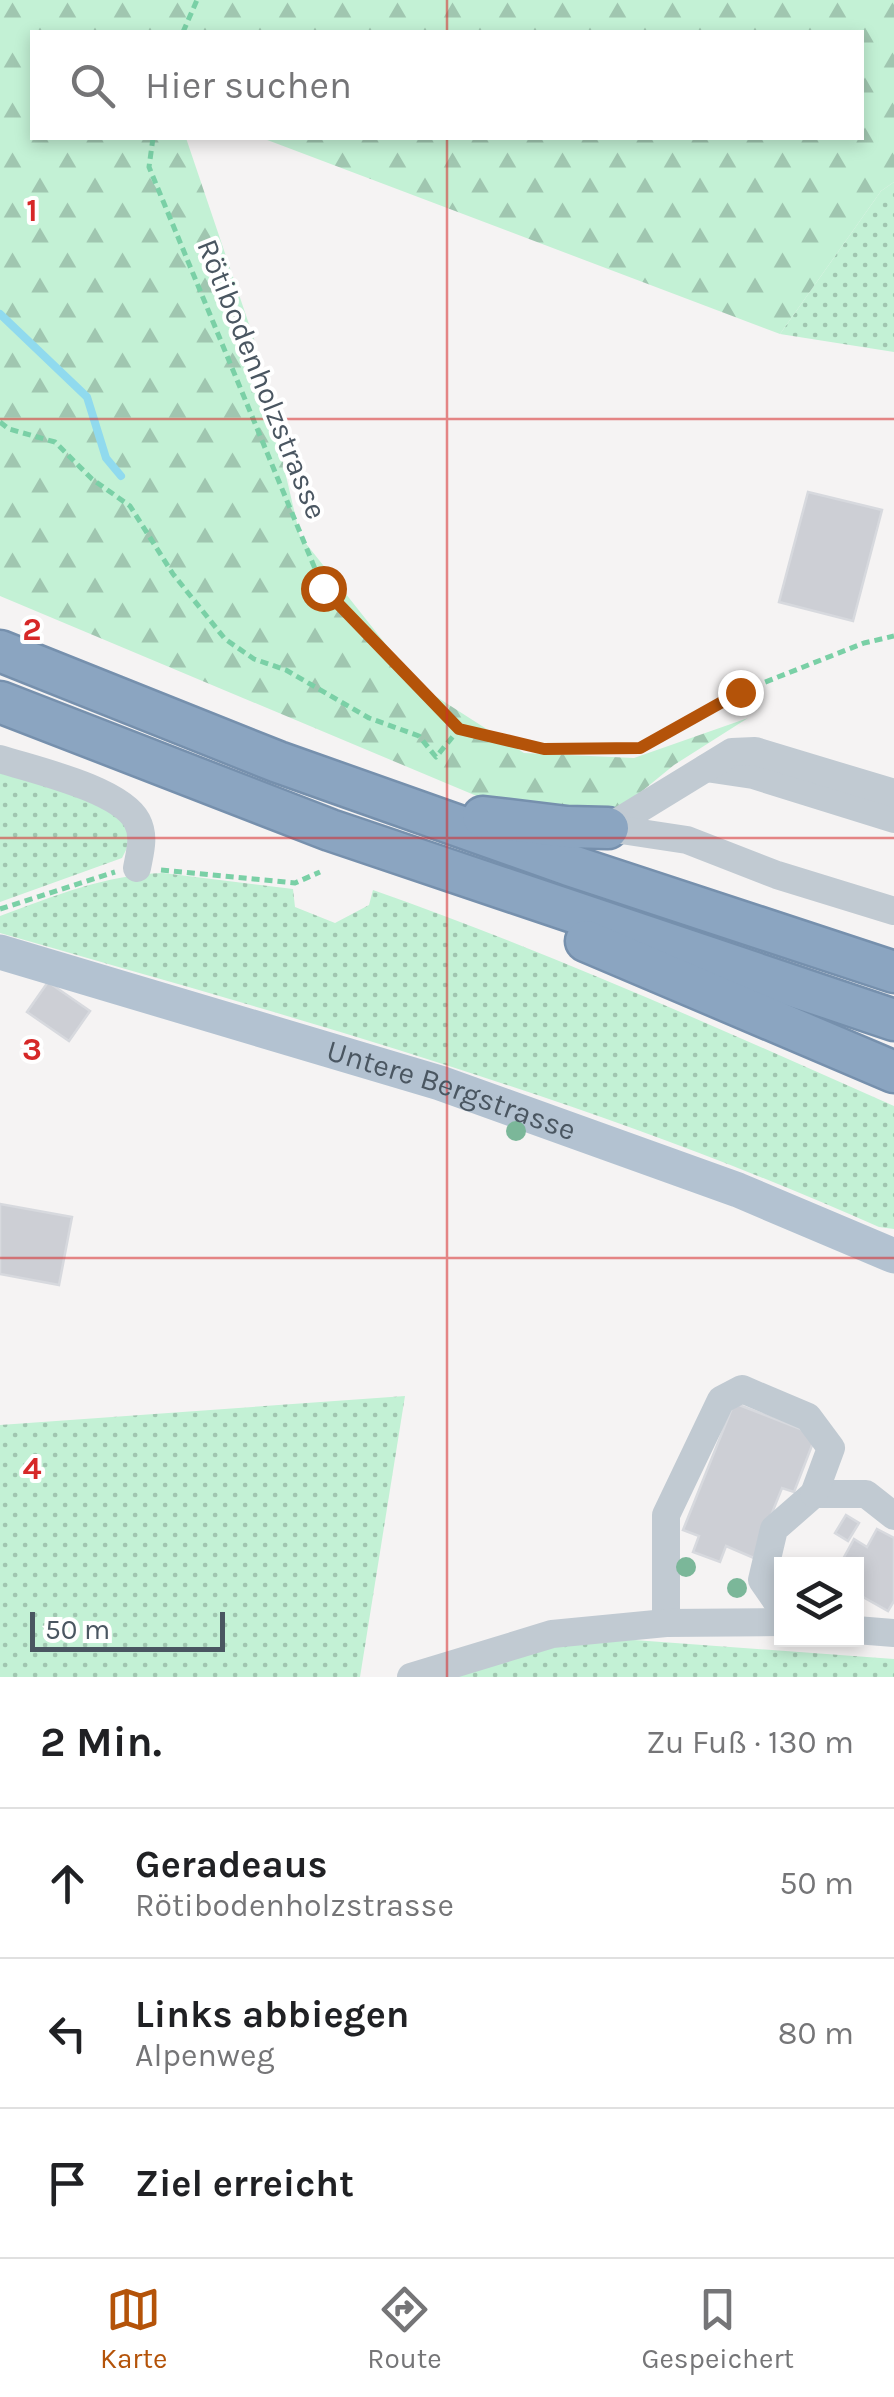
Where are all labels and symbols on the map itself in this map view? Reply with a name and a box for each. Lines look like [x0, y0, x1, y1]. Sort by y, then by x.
text: 1 [26, 192, 38, 229]
street label: Rötibodenholzstrasse [189, 234, 335, 524]
route start [301, 566, 347, 612]
text: 2 [22, 611, 42, 648]
route end [718, 670, 764, 716]
text: 3 [22, 1031, 42, 1068]
street label: Untere Bergstrasse [322, 1032, 581, 1148]
text: 4 [22, 1450, 42, 1487]
scale bar [30, 1607, 225, 1652]

